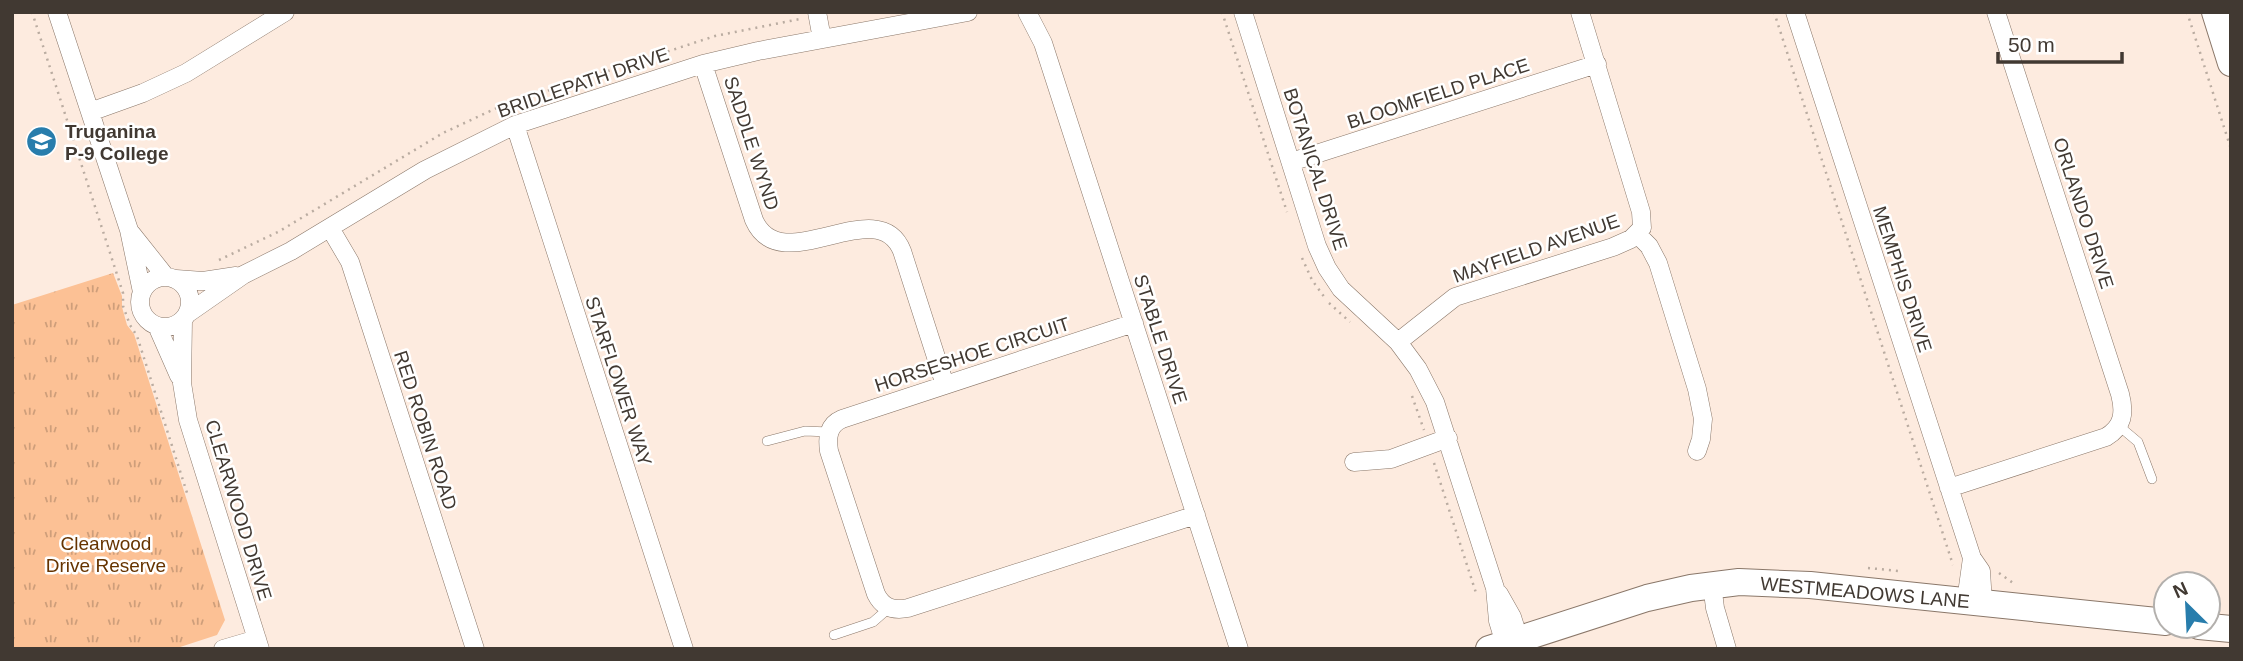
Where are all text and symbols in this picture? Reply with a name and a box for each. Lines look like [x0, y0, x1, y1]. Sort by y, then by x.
scale bar [1998, 21, 2122, 65]
text: 50 m [2008, 33, 2055, 56]
street label: BRIDLEPATH DRIVE [495, 43, 672, 122]
street label: BLOOMFIELD PLACE [1345, 54, 1532, 133]
street label: SADDLE WYND [720, 74, 783, 213]
street label: BOTANICAL DRIVE [1279, 86, 1352, 253]
place label: Truganina P-9 College [65, 121, 168, 164]
school or university icon: Truganina P-9 College [25, 125, 59, 159]
street label: ORLANDO DRIVE [2049, 135, 2118, 291]
street label: MEMPHIS DRIVE [1869, 204, 1936, 355]
street label: MAYFIELD AVENUE [1450, 210, 1622, 287]
street label: STABLE DRIVE [1130, 272, 1191, 407]
street label: STARFLOWER WAY [581, 294, 656, 469]
street label: HORSESHOE CIRCUIT [872, 313, 1073, 396]
street label: RED ROBIN ROAD [390, 348, 461, 512]
street label: CLEARWOOD DRIVE [201, 417, 276, 603]
park label: Clearwood Drive Reserve [46, 533, 166, 576]
north arrow [2152, 570, 2222, 640]
street label: WESTMEADOWS LANE [1759, 573, 1971, 612]
text: N [2170, 578, 2191, 602]

